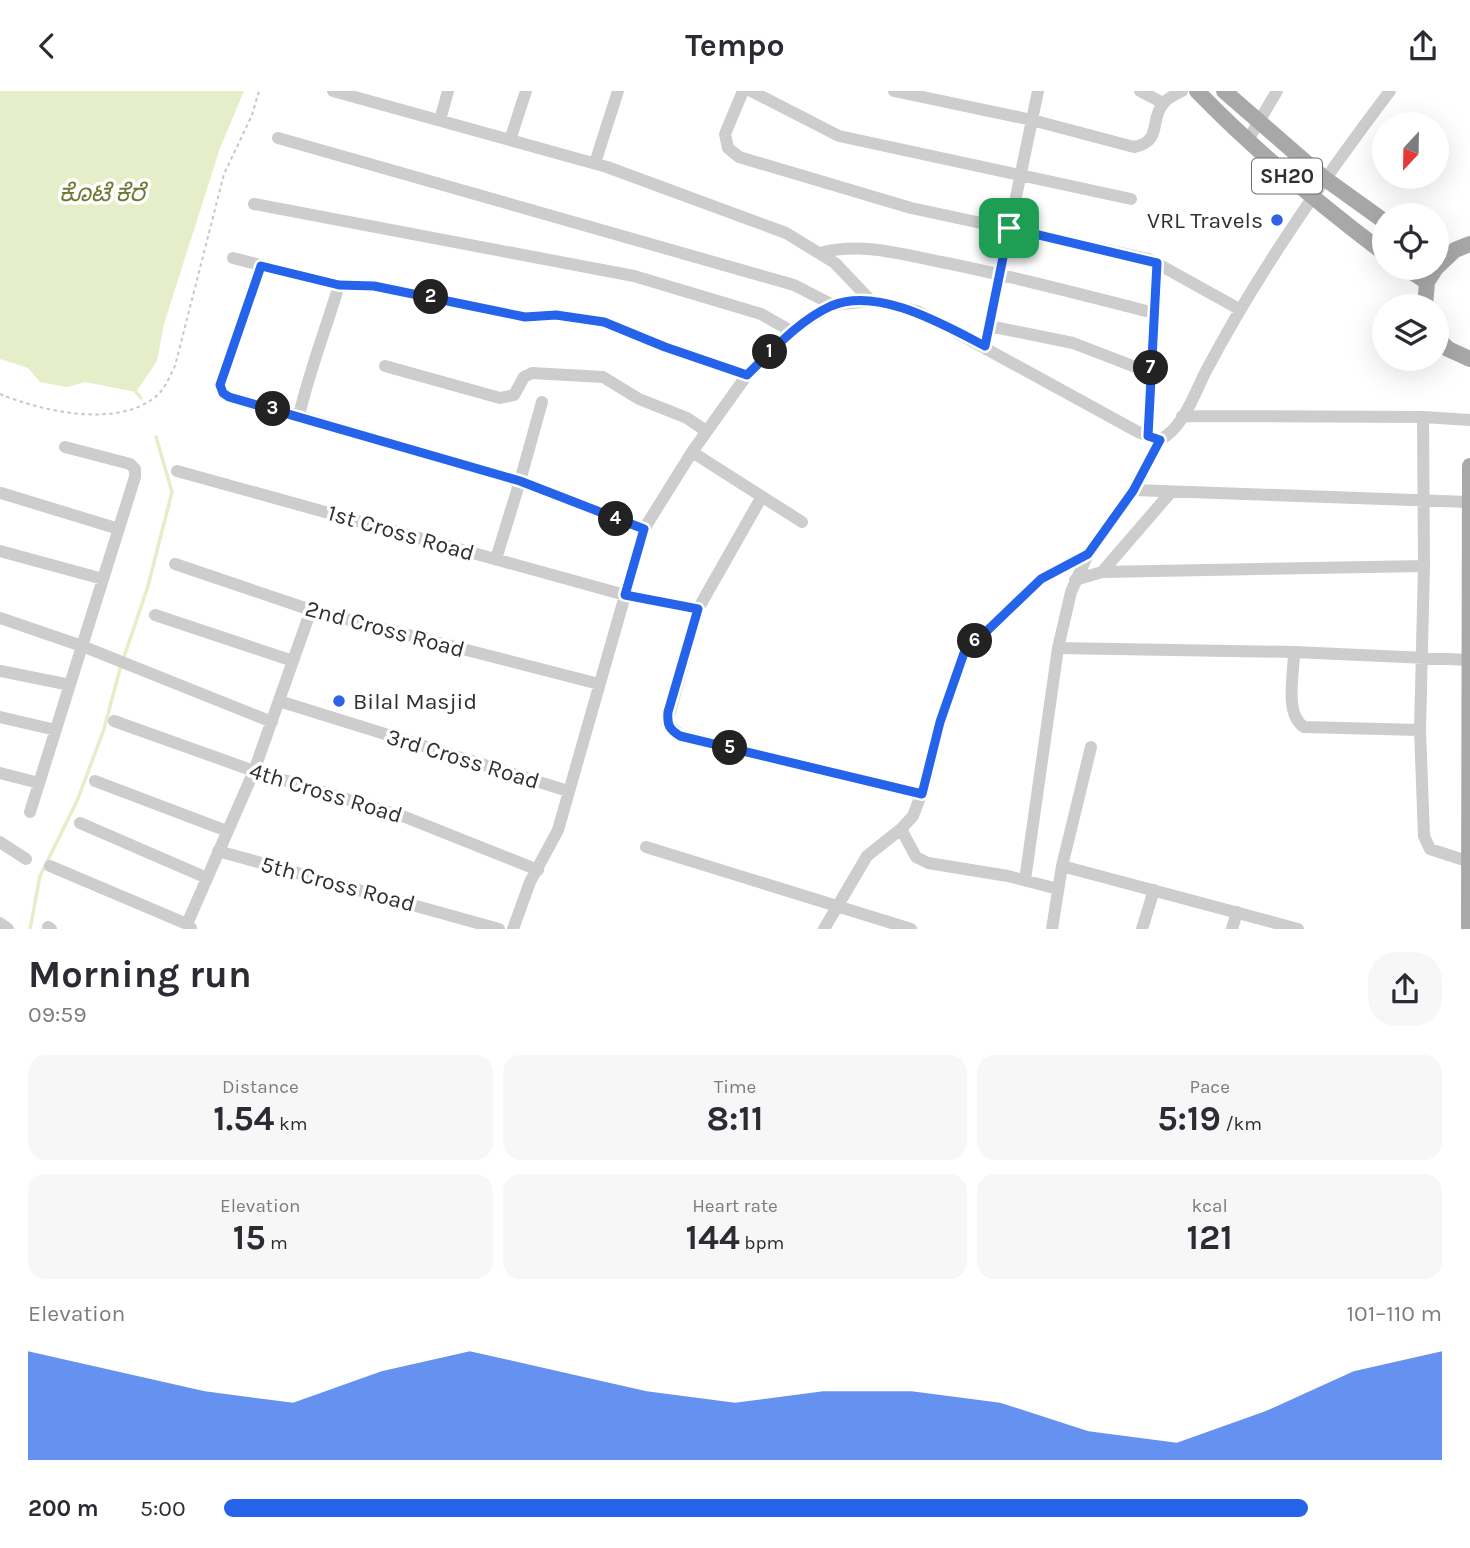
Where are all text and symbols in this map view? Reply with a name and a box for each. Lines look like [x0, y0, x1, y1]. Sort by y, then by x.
icon: back [28, 27, 66, 65]
text: Tempo [685, 27, 785, 64]
icon: share [1404, 27, 1442, 65]
north arrow [1372, 112, 1449, 189]
map controls [1372, 112, 1449, 371]
road number: SH20 [1252, 159, 1322, 193]
water label: ಕೊಟೆ ಕೆರೆ [59, 179, 148, 207]
pin [979, 198, 1039, 258]
button: locate [1372, 203, 1449, 280]
place label: VRL Travels [1147, 207, 1263, 234]
icon: arrive [990, 209, 1028, 247]
marker: VRL Travels [1269, 212, 1285, 228]
pin: 2 [414, 279, 448, 315]
text: 2 [425, 285, 436, 307]
button: layers [1372, 294, 1449, 371]
pin: 1 [752, 335, 788, 369]
text: 1 [766, 340, 773, 362]
pin: 7 [1134, 351, 1168, 385]
text: 7 [1146, 356, 1155, 378]
pin: 3 [256, 391, 290, 427]
text: 3 [267, 397, 278, 419]
street label: 1st Cross Road [325, 499, 477, 567]
pin: 4 [598, 501, 634, 537]
text: 4 [610, 507, 621, 529]
street label: 2nd Cross Road [302, 595, 468, 663]
pin: 6 [958, 623, 992, 659]
text: 6 [969, 629, 980, 651]
place label: Bilal Masjid [353, 688, 477, 715]
marker: Bilal Masjid [331, 693, 347, 709]
street label: 3rd Cross Road [383, 723, 543, 795]
pin: 5 [712, 731, 748, 765]
text: 5 [724, 736, 735, 758]
street label: 4th Cross Road [246, 757, 406, 829]
street label: 5th Cross Road [258, 850, 418, 918]
text: Morning run [28, 952, 252, 997]
button: share [1368, 952, 1442, 1026]
text: 09:59 [28, 1001, 87, 1028]
text: Distance [222, 1076, 299, 1098]
text: Time [714, 1076, 756, 1098]
text: Pace [1189, 1076, 1230, 1098]
text: 1.54 [213, 1098, 274, 1139]
text: 8:11 [706, 1098, 764, 1139]
text: 5:19 [1157, 1098, 1221, 1139]
text: km [274, 1113, 307, 1135]
text: /km [1221, 1113, 1262, 1135]
text: Elevation [220, 1195, 301, 1217]
text: Heart rate [692, 1195, 778, 1217]
text: kcal [1192, 1195, 1228, 1217]
text: 15 [233, 1217, 266, 1258]
text: 144 [686, 1217, 740, 1258]
text: 121 [1187, 1217, 1233, 1258]
text: m [266, 1232, 288, 1254]
text: bpm [740, 1232, 784, 1254]
text: Elevation [28, 1300, 125, 1327]
text: 101–110 m [1346, 1300, 1442, 1327]
text: 200 m [28, 1495, 99, 1522]
text: 5:00 [140, 1495, 186, 1522]

